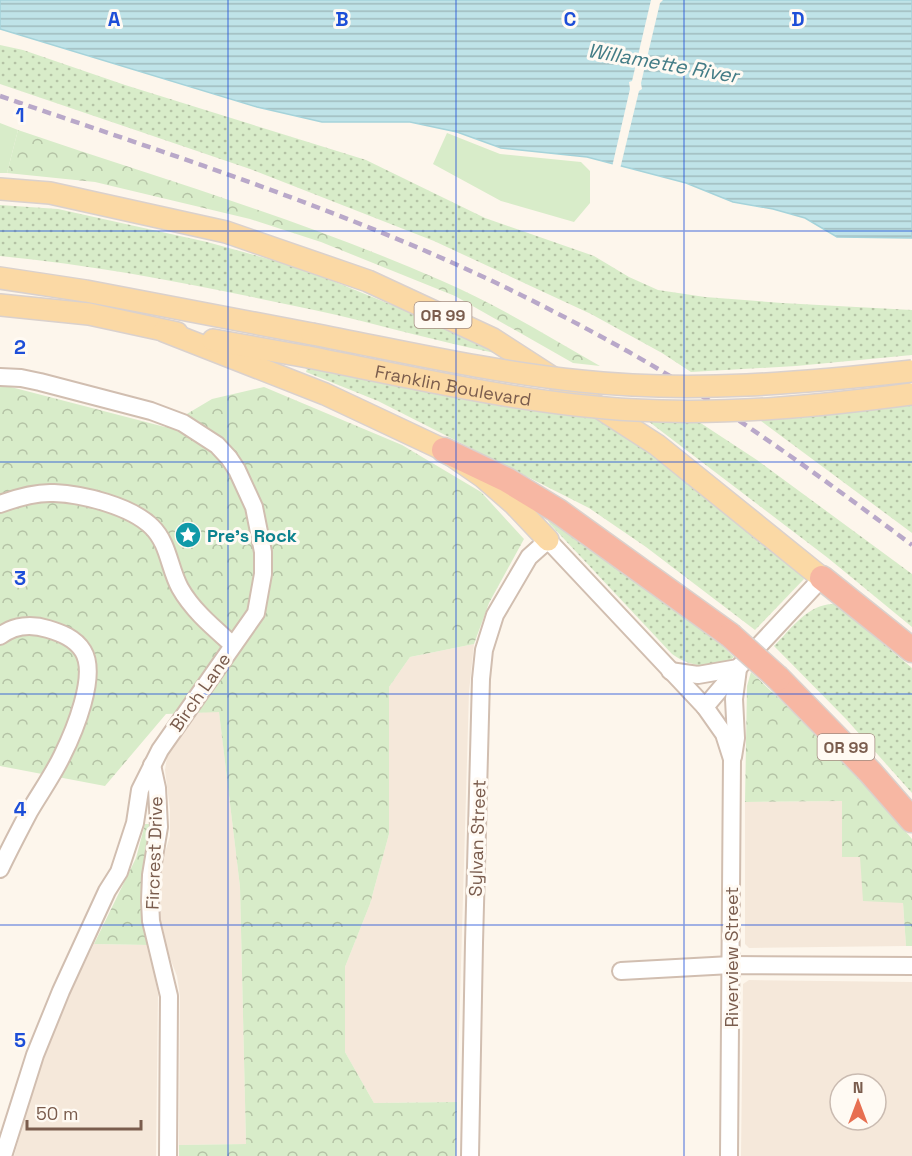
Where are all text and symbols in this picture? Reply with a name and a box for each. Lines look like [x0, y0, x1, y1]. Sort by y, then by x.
text: A [108, 6, 121, 32]
text: B [335, 6, 349, 32]
text: C [564, 6, 577, 32]
text: D [791, 6, 805, 32]
water label: Willamette River [586, 37, 743, 89]
text: 1 [15, 102, 25, 128]
road number: OR 99 [414, 302, 472, 328]
text: 2 [14, 334, 26, 360]
street label: Franklin Boulevard [373, 359, 533, 411]
place icon: Pre's Rock [173, 520, 203, 550]
place label: Pre's Rock [207, 524, 297, 547]
text: 3 [14, 565, 26, 591]
street label: Birch Lane [164, 648, 236, 736]
road number: OR 99 [818, 734, 874, 760]
street label: Sylvan Street [463, 779, 491, 897]
text: 4 [14, 796, 27, 822]
street label: Fircrest Drive [141, 796, 167, 910]
street label: Riverview Street [720, 886, 743, 1028]
text: 5 [14, 1027, 26, 1053]
north arrow [828, 1072, 888, 1132]
text: N [853, 1077, 863, 1098]
scale bar [27, 1093, 141, 1131]
text: 50 m [36, 1102, 78, 1125]

